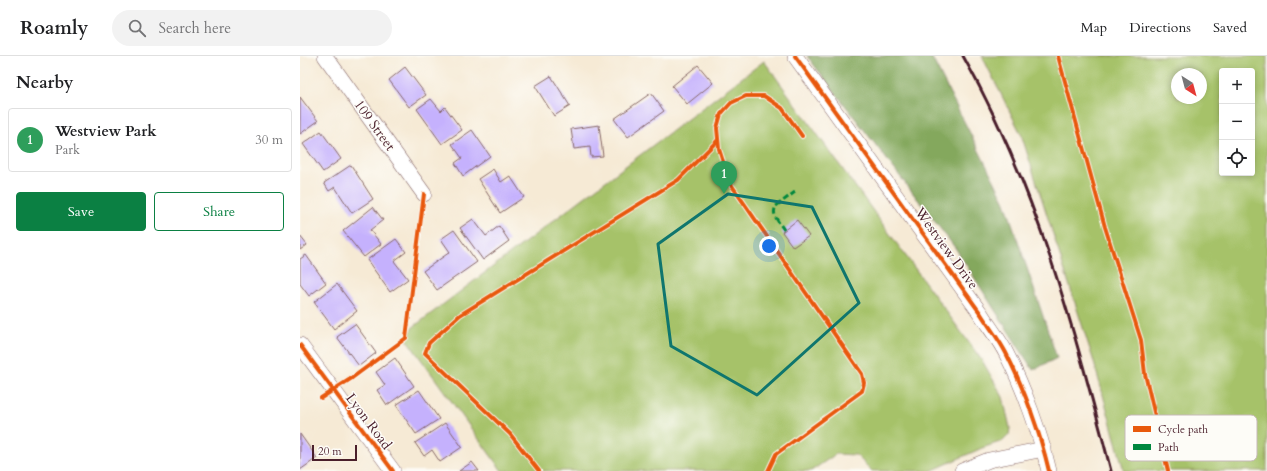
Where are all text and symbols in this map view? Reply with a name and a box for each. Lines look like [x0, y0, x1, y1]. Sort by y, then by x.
search box [112, 10, 392, 46]
text: Roamly [20, 15, 88, 41]
icon: search [126, 17, 148, 39]
text: Search here [158, 18, 231, 38]
text: Map [1081, 18, 1107, 37]
text: Directions [1129, 18, 1191, 37]
text: Saved [1213, 18, 1247, 37]
north arrow [1171, 68, 1207, 104]
map controls [1219, 68, 1255, 176]
button: + [1219, 68, 1255, 104]
text: Nearby [16, 71, 73, 94]
street label: 109 Street [350, 96, 400, 155]
button: − [1219, 104, 1255, 140]
text: Westview Park [55, 121, 157, 141]
text: 1 [27, 131, 33, 149]
text: 30 m [255, 131, 283, 149]
button: locate [1219, 140, 1255, 176]
text: Park [55, 141, 80, 159]
pin: 1 [711, 161, 737, 194]
button: Save [16, 192, 146, 231]
button: Share [154, 192, 284, 231]
street label: Westview Drive [910, 203, 983, 293]
your location [759, 236, 779, 256]
street label: Lyon Road [341, 389, 396, 454]
legend [1125, 415, 1257, 461]
text: Cycle path [1158, 422, 1208, 437]
text: Path [1158, 440, 1179, 455]
scale bar [312, 443, 357, 462]
text: 20 m [318, 444, 342, 459]

